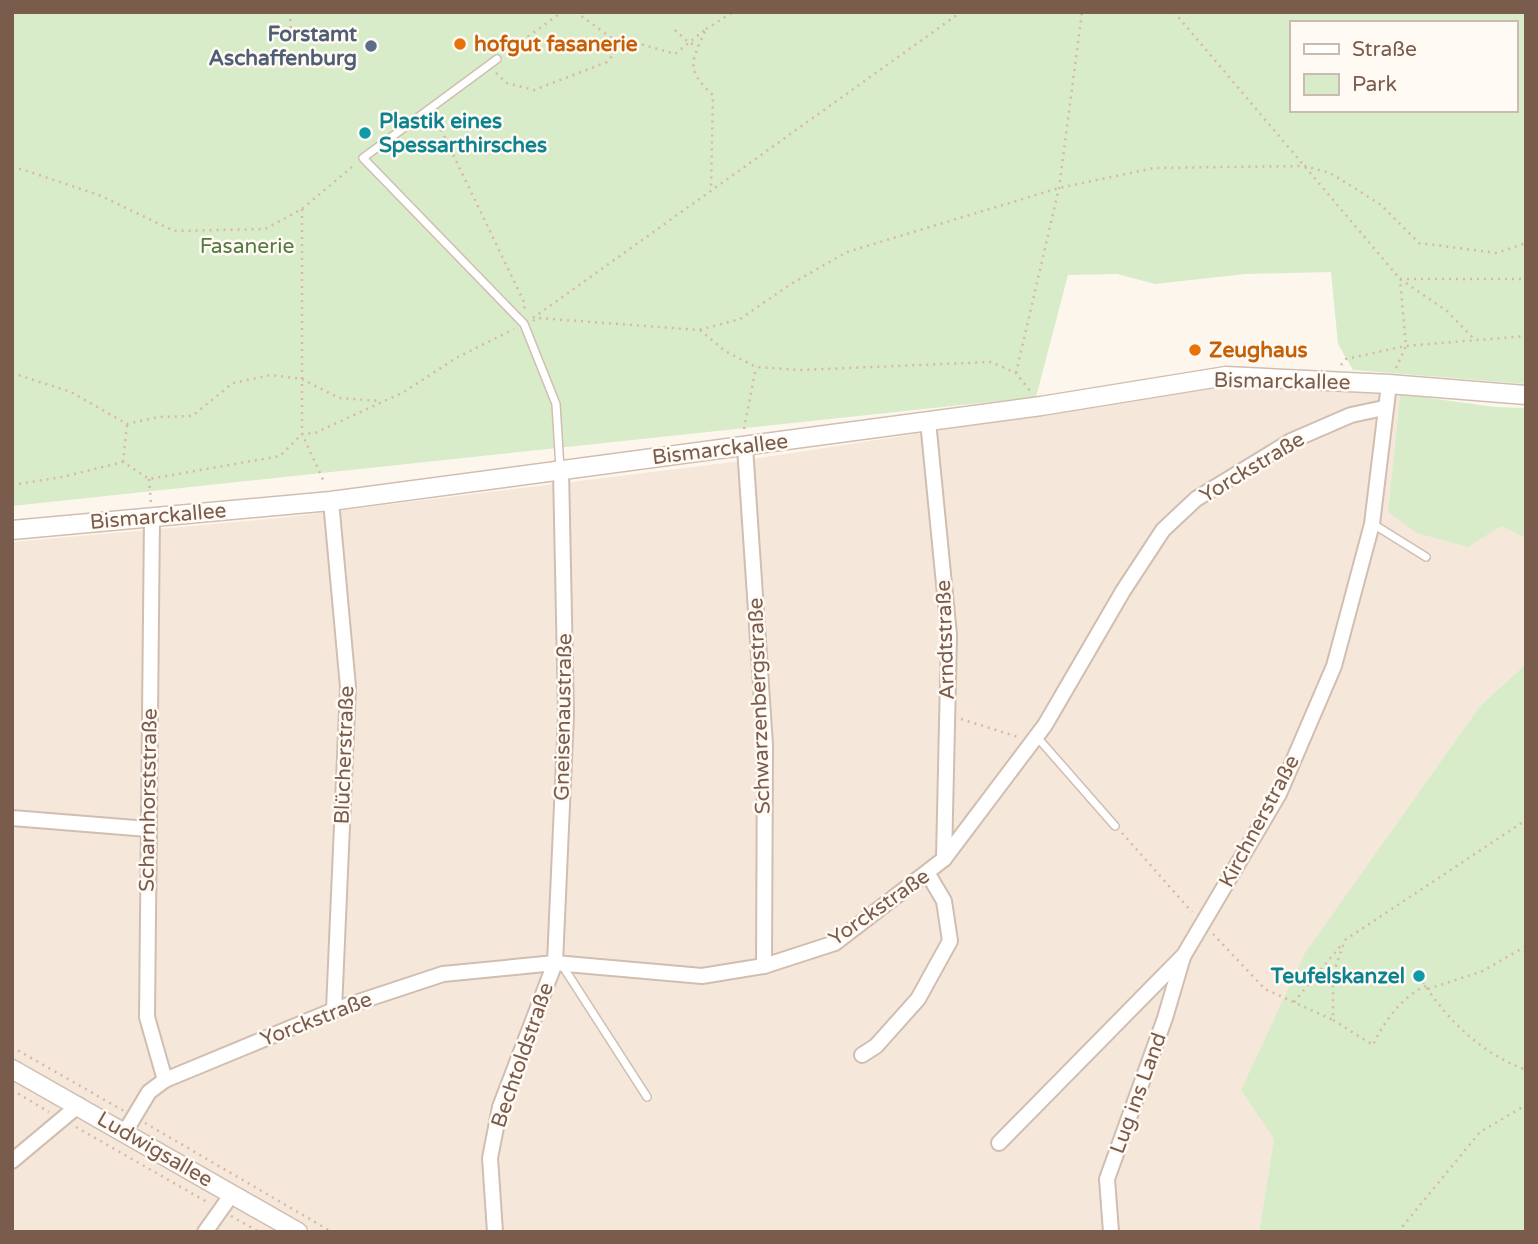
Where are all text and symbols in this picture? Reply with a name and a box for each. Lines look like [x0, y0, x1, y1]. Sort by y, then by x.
legend [1290, 21, 1517, 112]
place label: Forstamt Aschaffenburg [208, 22, 357, 71]
place label: hofgut fasanerie [474, 32, 638, 57]
marker: hofgut fasanerie [452, 36, 468, 52]
text: Straße [1352, 37, 1417, 62]
marker: Forstamt Aschaffenburg [363, 38, 379, 54]
text: Park [1352, 72, 1397, 97]
place label: Plastik eines Spessarthirsches [379, 109, 547, 158]
marker: Plastik eines Spessarthirsches [357, 125, 373, 141]
park label: Fasanerie [200, 234, 294, 259]
place label: Zeughaus [1209, 338, 1308, 363]
marker: Zeughaus [1187, 342, 1203, 358]
street label: Bismarckallee [1213, 368, 1351, 395]
street label: Yorckstraße [1196, 426, 1309, 508]
street label: Bismarckallee [651, 429, 790, 470]
street label: Bismarckallee [89, 498, 227, 535]
street label: Arndtstraße [931, 579, 960, 700]
street label: Schwarzenbergstraße [743, 597, 776, 815]
street label: Gneisenaustraße [550, 633, 577, 801]
street label: Blücherstraße [330, 685, 359, 825]
street label: Scharnhorststraße [134, 708, 163, 892]
street label: Kirchnerstraße [1214, 751, 1305, 892]
street label: Yorckstraße [824, 863, 935, 951]
place label: Teufelskanzel [1270, 964, 1405, 989]
marker: Teufelskanzel [1411, 968, 1427, 984]
street label: Bechtoldstraße [486, 979, 559, 1131]
street label: Yorckstraße [257, 987, 376, 1052]
street label: Lug ins Land [1105, 1029, 1172, 1157]
street label: Ludwigsallee [92, 1106, 217, 1193]

